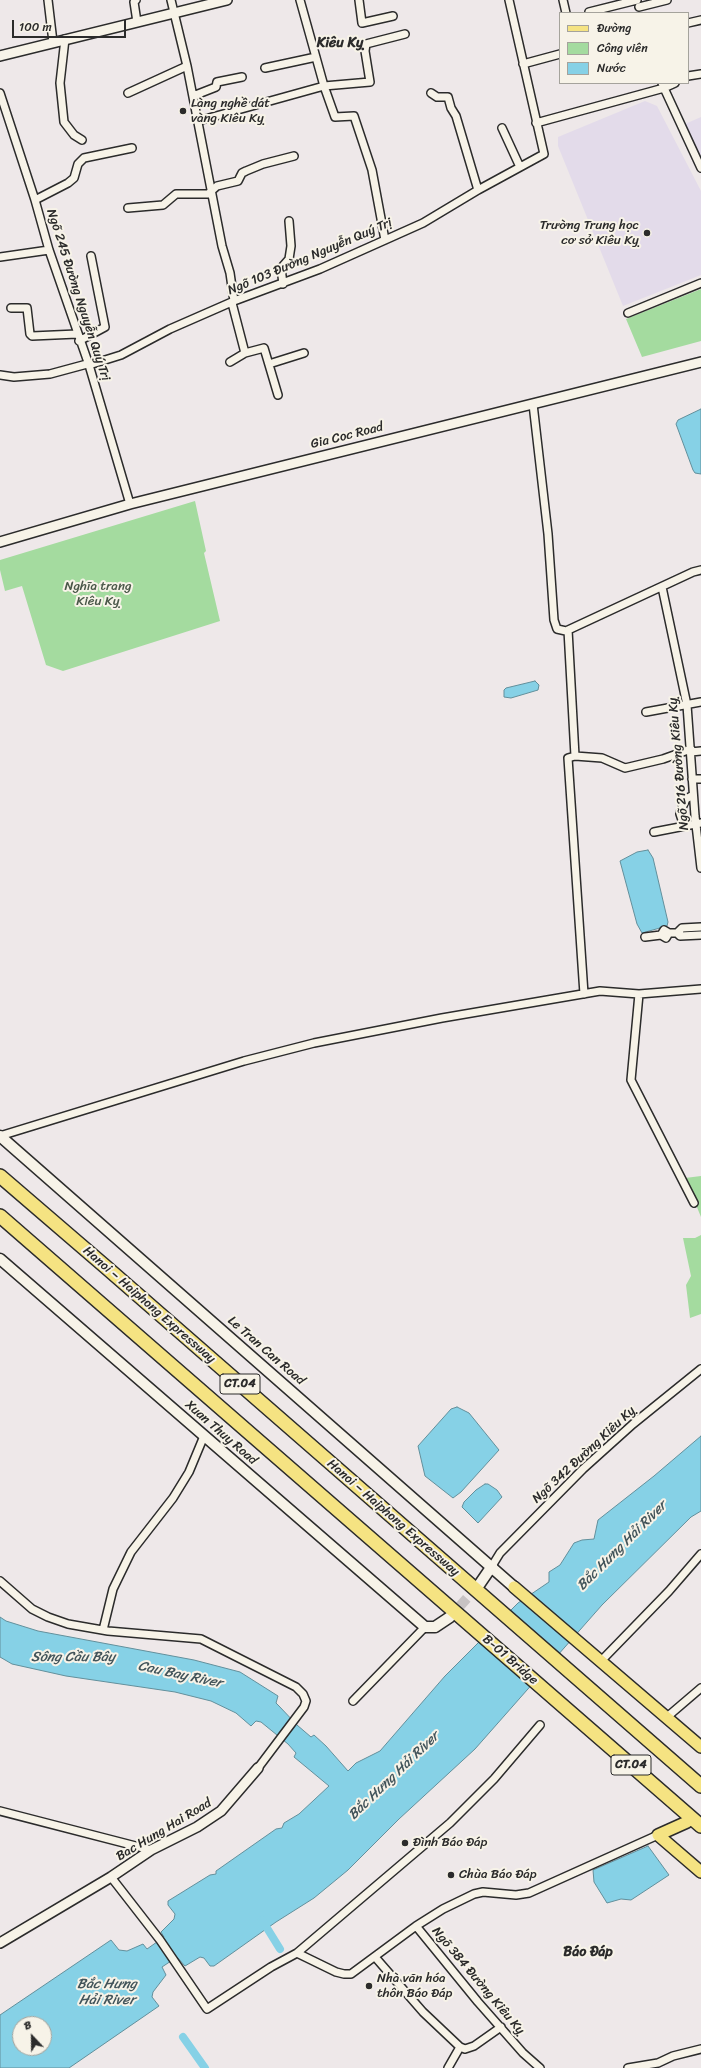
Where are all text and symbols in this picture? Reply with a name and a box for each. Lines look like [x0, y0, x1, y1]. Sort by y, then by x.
scale bar [14, 12, 128, 38]
legend [559, 12, 689, 84]
text: 100 m [19, 16, 52, 38]
text: Đường [597, 17, 631, 39]
district label: Kiêu Kỵ [317, 35, 363, 51]
text: Công viên [597, 37, 648, 59]
text: Nước [597, 57, 626, 79]
place label: Làng nghề dát vàng Kiêu Kỵ [191, 96, 270, 127]
marker: Làng nghề dát vàng Kiêu Kỵ [178, 106, 188, 116]
street label: Ngõ 245 Đường Nguyễn Quý Trị [43, 207, 113, 383]
street label: Ngõ 103 Đường Nguyễn Quý Trị [225, 215, 395, 299]
place label: Trường Trung học cơ sở Kiêu Kỵ [540, 218, 639, 249]
marker: Trường Trung học cơ sở Kiêu Kỵ [642, 228, 652, 238]
street label: Gia Coc Road [309, 419, 385, 453]
park label: Nghĩa trang Kiêu Kỵ [64, 579, 132, 610]
street label: Ngõ 216 Đường Kiêu Kỵ [665, 697, 693, 831]
street label: Hanoi – Haiphong Expressway [80, 1243, 218, 1367]
street label: Le Tran Can Road [224, 1313, 308, 1389]
road number: CT.04 [220, 1374, 260, 1394]
street label: Xuan Thuy Road [182, 1397, 260, 1469]
street label: Ngõ 342 Đường Kiêu Kỵ [529, 1403, 639, 1507]
street label: Hanoi – Haiphong Expressway [324, 1456, 462, 1580]
water label: Bắc Hưng Hải River [574, 1498, 670, 1594]
street label: B-01 Bridge [479, 1632, 541, 1688]
water label: Sông Cầu Bây [31, 1649, 115, 1665]
water label: Cau Bay River [136, 1658, 224, 1692]
water label: Bắc Hưng Hải River [345, 1728, 443, 1824]
road number: CT.04 [611, 1755, 651, 1775]
street label: Bac Hung Hai Road [114, 1795, 214, 1865]
place label: Đình Báo Đáp [413, 1835, 487, 1851]
marker: Đình Báo Đáp [400, 1838, 410, 1848]
place label: Chùa Báo Đáp [459, 1867, 537, 1883]
marker: Chùa Báo Đáp [446, 1870, 456, 1880]
street label: Ngõ 384 Đường Kiêu Kỵ [428, 1924, 528, 2038]
district label: Báo Đáp [563, 1944, 613, 1960]
place label: Nhà văn hóa thôn Báo Đáp [377, 1971, 452, 2002]
water label: Bắc Hưng Hải River [77, 1976, 137, 2008]
marker: Nhà văn hóa thôn Báo Đáp [364, 1981, 374, 1991]
text: B [21, 2015, 34, 2035]
north arrow [12, 2016, 52, 2056]

